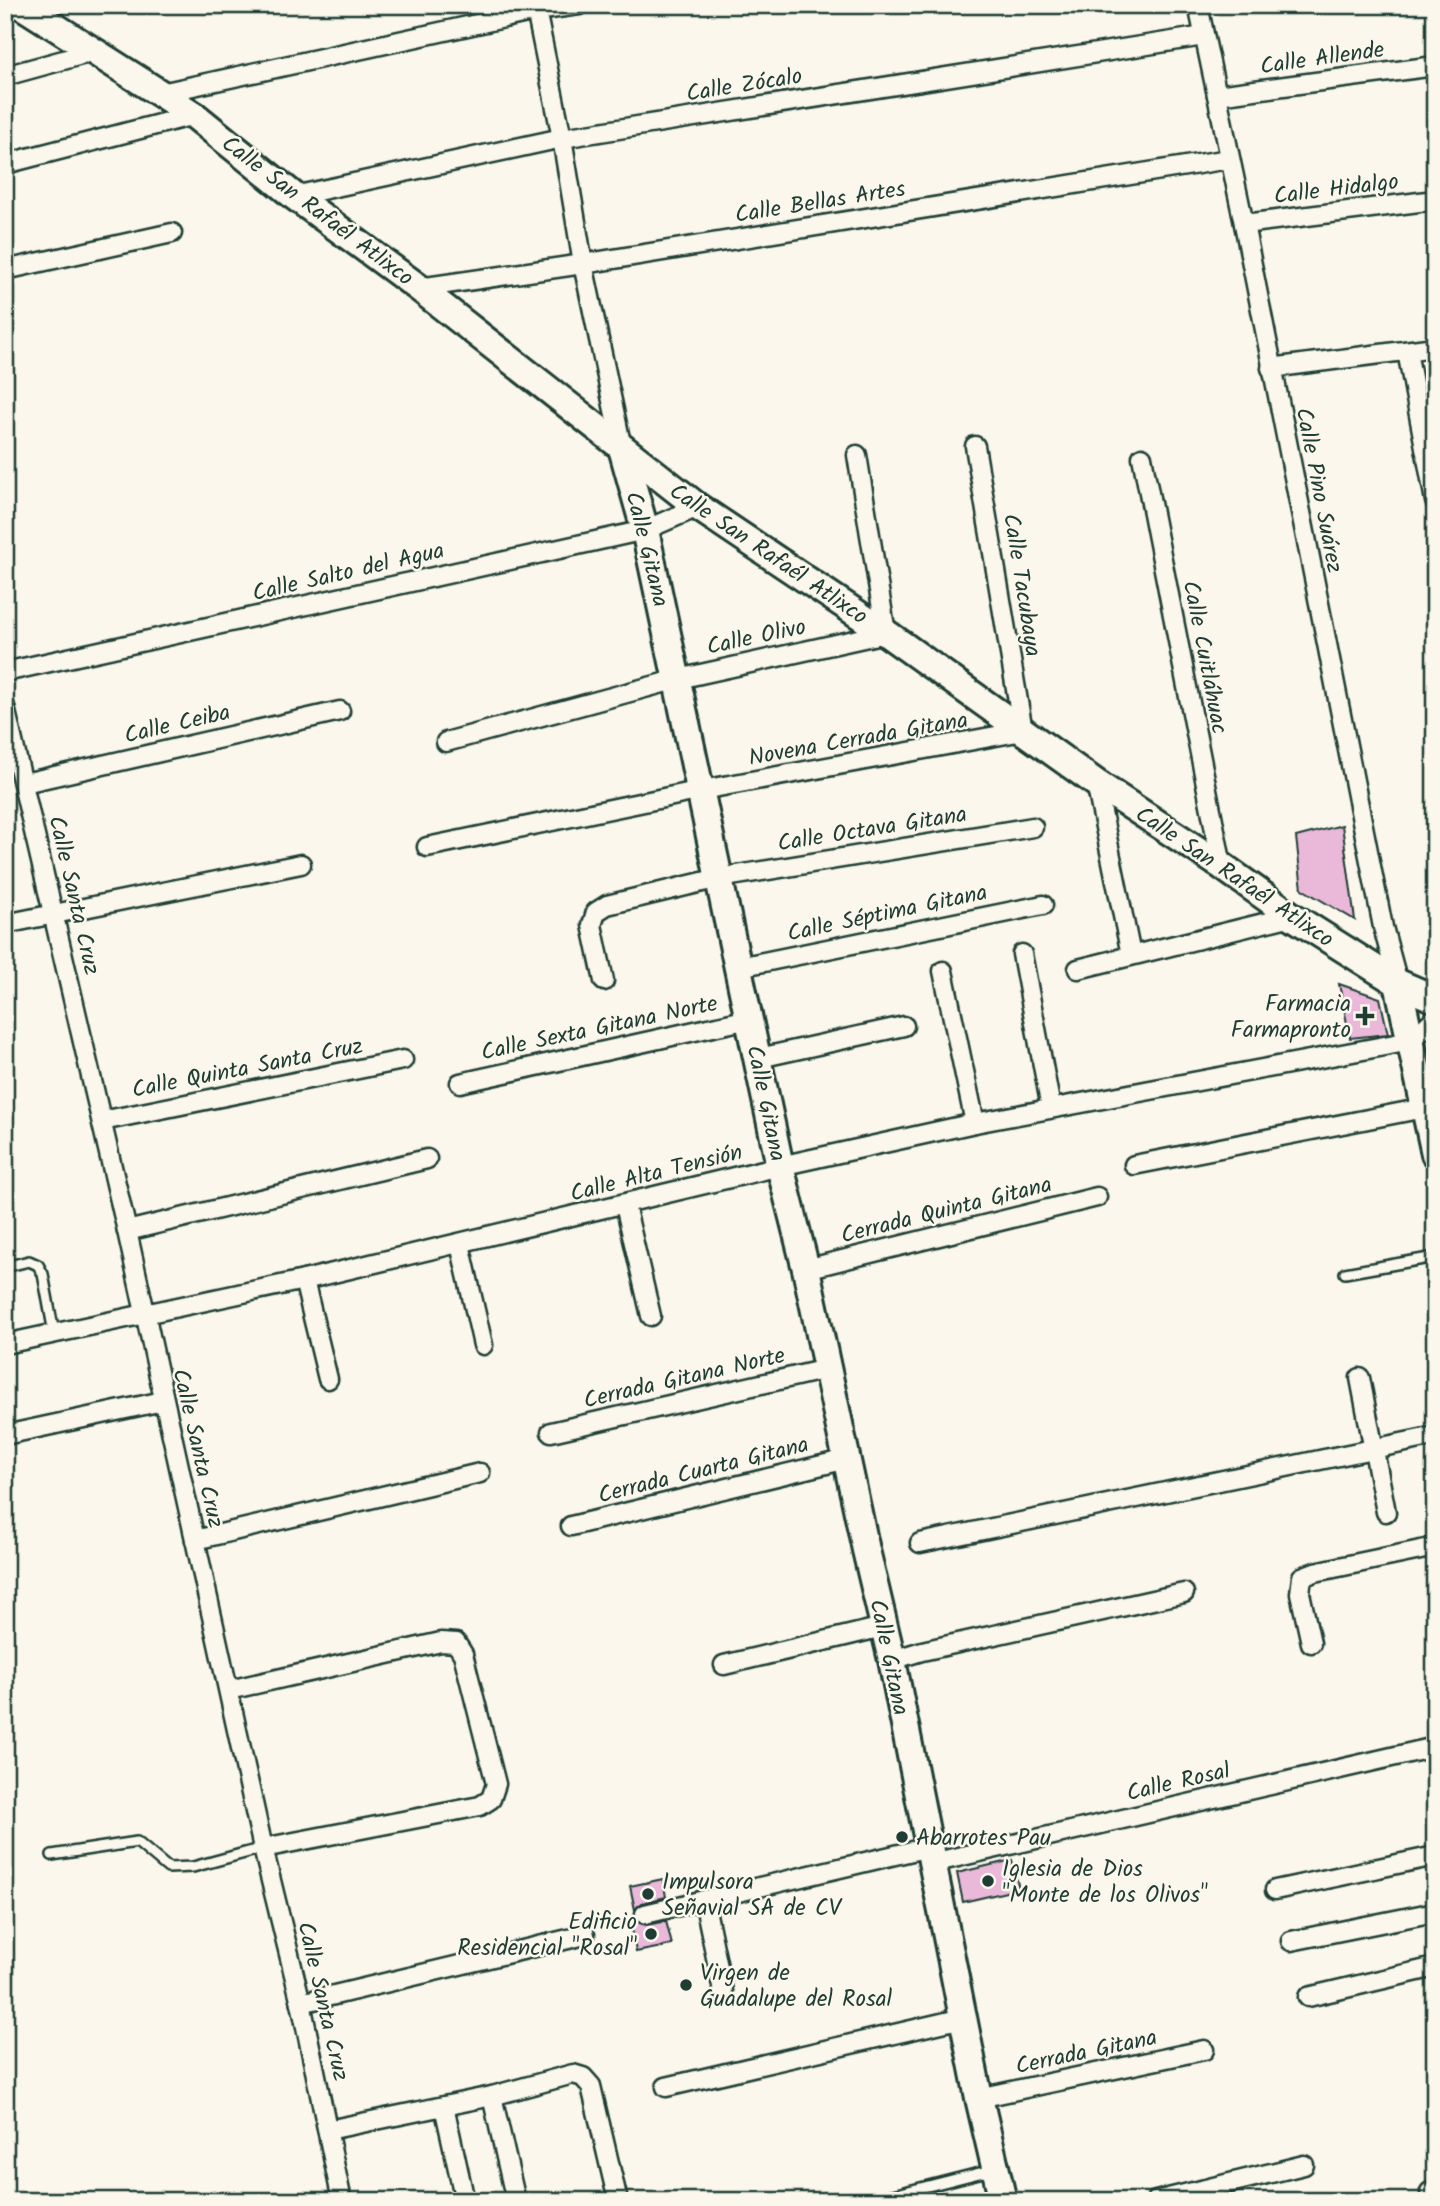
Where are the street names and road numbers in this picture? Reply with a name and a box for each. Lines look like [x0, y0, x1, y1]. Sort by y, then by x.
street label: Calle Allende [1258, 32, 1387, 86]
street label: Calle Zócalo [684, 59, 805, 113]
street label: Calle San Rafaél Atlixco [213, 127, 421, 296]
street label: Calle Hidalgo [1272, 164, 1401, 216]
street label: Calle Bellas Artes [732, 172, 908, 234]
street label: Calle Pino Suárez [1284, 405, 1352, 576]
street label: Calle San Rafaél Atlixco [661, 475, 875, 635]
street label: Calle Gitana [614, 488, 678, 611]
street label: Calle Tacubaya [992, 511, 1050, 659]
street label: Calle Salto del Agua [249, 533, 448, 613]
street label: Calle Cuitláhuac [1172, 578, 1237, 737]
street label: Calle Olivo [703, 610, 809, 666]
street label: Calle Ceiba [121, 695, 234, 755]
street label: Novena Cerrada Gitana [746, 703, 971, 777]
street label: Calle Octava Gitana [775, 797, 970, 863]
street label: Calle San Rafaél Atlixco [1127, 798, 1341, 958]
street label: Calle Santa Cruz [37, 812, 109, 978]
street label: Calle Séptima Gitana [784, 875, 991, 953]
street label: Calle Sexta Gitana Norte [478, 986, 721, 1072]
street label: Calle Quinta Santa Cruz [129, 1029, 366, 1109]
street label: Calle Gitana [735, 1042, 795, 1165]
street label: Calle Alta Tensión [566, 1135, 747, 1213]
street label: Cerrada Quinta Gitana [837, 1167, 1056, 1255]
street label: Cerrada Gitana Norte [580, 1338, 789, 1420]
street label: Calle Santa Cruz [161, 1365, 233, 1531]
street label: Cerrada Cuarta Gitana [594, 1427, 813, 1515]
street label: Calle Gitana [858, 1596, 918, 1719]
street label: Calle Rosal [1123, 1753, 1234, 1812]
street label: Calle Santa Cruz [286, 1918, 358, 2084]
street label: Cerrada Gitana [1012, 2020, 1161, 2086]

